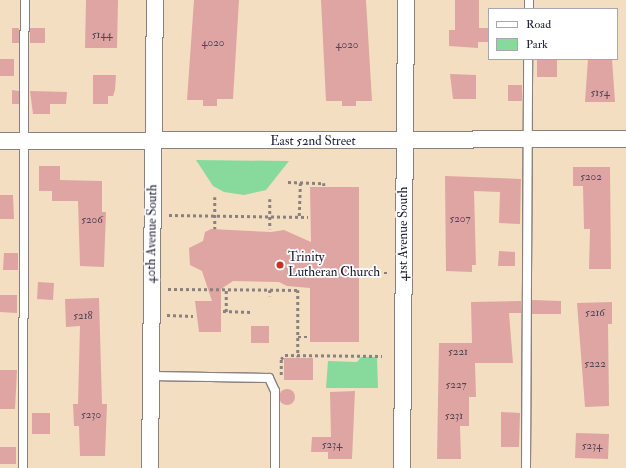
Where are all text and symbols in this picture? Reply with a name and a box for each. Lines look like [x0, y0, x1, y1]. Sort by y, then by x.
legend [488, 8, 618, 60]
text: Road [526, 17, 551, 32]
house number: 5144 [92, 28, 112, 42]
house number: 4020 [202, 36, 224, 50]
text: Park [526, 37, 548, 52]
house number: 4020 [336, 38, 358, 52]
house number: 5154 [590, 86, 610, 100]
street label: East 52nd Street [270, 133, 356, 149]
house number: 5202 [580, 170, 602, 184]
street label: 40th Avenue South [143, 184, 161, 284]
street label: 41st Avenue South [395, 187, 411, 281]
house number: 5207 [449, 212, 471, 226]
house number: 5206 [81, 213, 103, 227]
place label: Trinity Lutheran Church [288, 250, 380, 281]
marker: Trinity Lutheran Church [275, 260, 285, 270]
house number: 5216 [585, 306, 605, 320]
house number: 5218 [73, 309, 93, 323]
house number: 5221 [448, 345, 468, 359]
house number: 5222 [584, 357, 606, 371]
house number: 5227 [446, 378, 466, 392]
house number: 5230 [81, 408, 101, 422]
house number: 5231 [445, 409, 463, 423]
house number: 5234 [322, 438, 342, 452]
house number: 5234 [582, 439, 602, 453]

